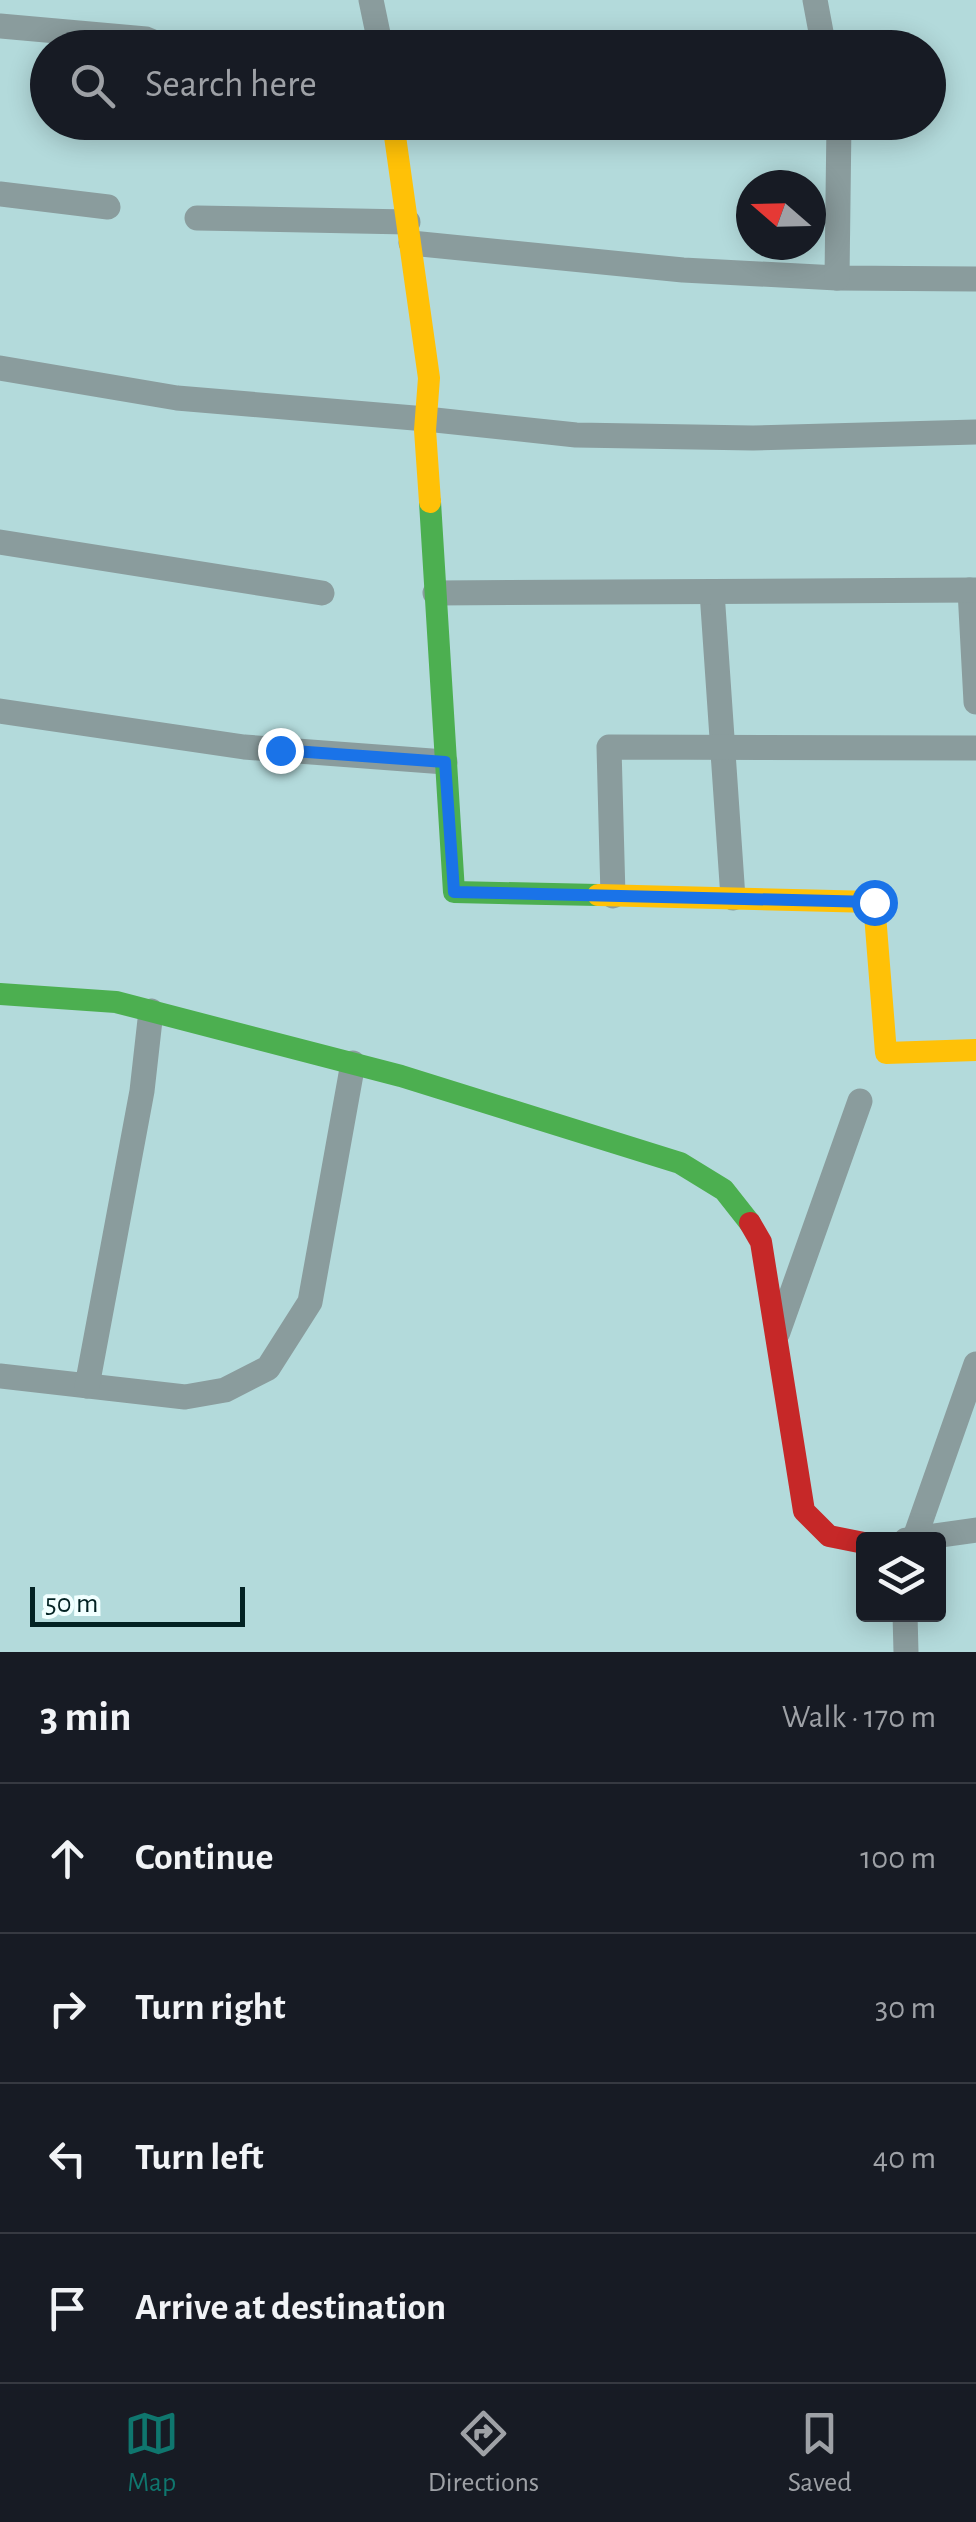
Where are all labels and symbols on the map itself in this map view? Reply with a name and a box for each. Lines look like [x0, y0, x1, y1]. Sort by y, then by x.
north arrow [736, 170, 826, 260]
route end [258, 728, 304, 774]
route start [852, 880, 898, 926]
scale bar [30, 1582, 245, 1626]

